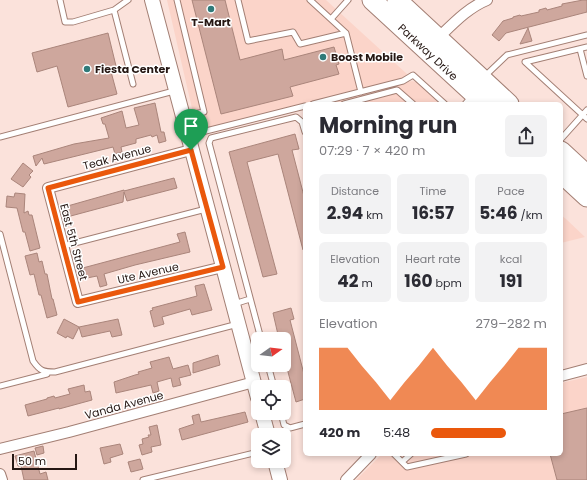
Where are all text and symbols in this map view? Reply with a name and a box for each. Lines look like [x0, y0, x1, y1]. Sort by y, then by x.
marker: T-Mart [206, 4, 216, 14]
place label: T-Mart [191, 14, 231, 30]
street label: Parkway Drive [394, 20, 462, 84]
place label: Boost Mobile [331, 49, 403, 65]
marker: Boost Mobile [318, 52, 328, 62]
place label: Fiesta Center [95, 61, 170, 77]
marker: Fiesta Center [82, 64, 92, 74]
pin [174, 109, 208, 150]
text: Morning run [319, 110, 457, 141]
icon: arrive [180, 115, 202, 137]
button: share [505, 115, 547, 157]
street label: Teak Avenue [81, 140, 153, 174]
text: 07:29 · 7 × 420 m [319, 141, 425, 160]
text: Distance [331, 183, 379, 199]
text: Time [420, 183, 446, 199]
text: Pace [497, 183, 525, 199]
text: 2.94 [327, 201, 363, 225]
text: 16:57 [412, 201, 454, 225]
text: 5:46 [479, 201, 518, 225]
street label: East 5th Street [56, 202, 92, 282]
text: km [363, 207, 383, 223]
text: /km [518, 207, 543, 223]
text: Elevation [330, 251, 380, 267]
text: Heart rate [405, 251, 461, 267]
text: kcal [500, 251, 522, 267]
street label: Ute Avenue [116, 258, 180, 288]
text: 42 [337, 269, 358, 293]
text: 160 [404, 269, 433, 293]
text: 191 [499, 269, 523, 293]
text: m [358, 275, 373, 291]
text: bpm [433, 275, 462, 291]
text: Elevation [319, 314, 378, 333]
text: 279–282 m [475, 314, 547, 333]
north arrow [251, 332, 291, 372]
map controls [251, 332, 291, 468]
button: locate [251, 380, 291, 420]
street label: Vanda Avenue [83, 387, 165, 423]
text: 420 m [319, 423, 360, 442]
text: 5:48 [383, 423, 410, 442]
button: layers [251, 428, 291, 468]
scale bar [12, 452, 77, 471]
text: 50 m [18, 453, 46, 469]

